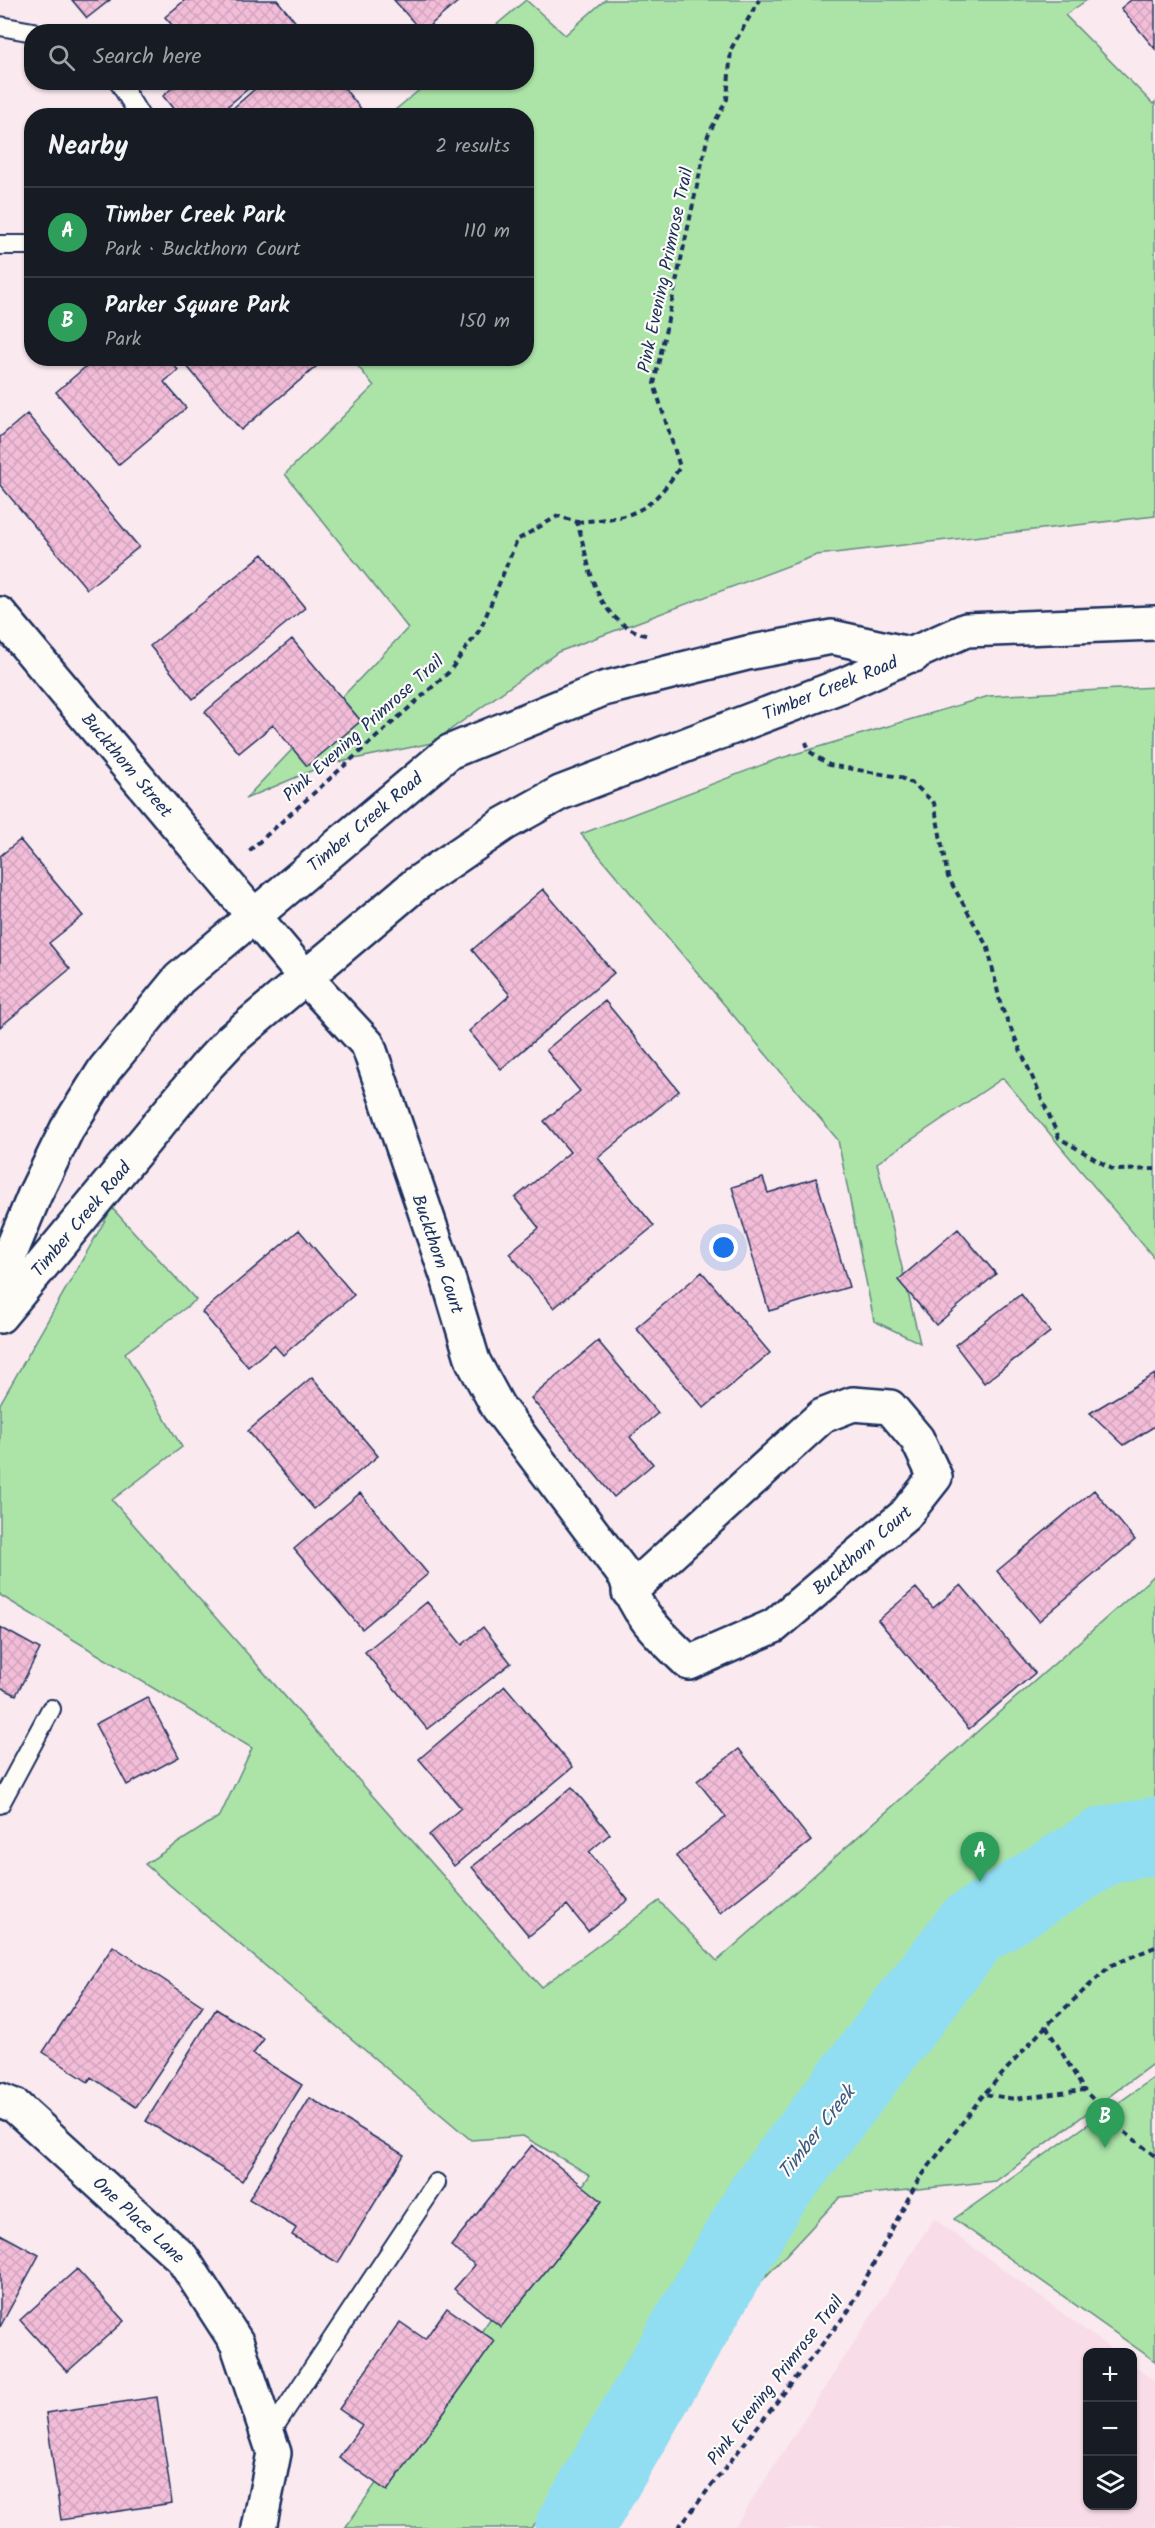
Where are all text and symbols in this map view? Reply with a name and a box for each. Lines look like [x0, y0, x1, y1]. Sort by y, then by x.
search box [24, 24, 534, 90]
text: Search here [93, 40, 201, 75]
icon: search [45, 41, 78, 74]
text: Nearby [48, 126, 128, 168]
text: 2 results [435, 131, 510, 163]
street label: Pink Evening Primrose Trail [631, 165, 702, 376]
text: Timber Creek Park [105, 199, 285, 234]
text: A [61, 216, 74, 248]
text: 110 m [464, 216, 510, 248]
text: Park · Buckthorn Court [105, 234, 301, 266]
text: Parker Square Park [105, 289, 289, 324]
text: B [61, 306, 74, 338]
text: 150 m [459, 306, 510, 338]
text: Park [105, 324, 141, 356]
street label: Pink Evening Primrose Trail [277, 648, 452, 810]
street label: Timber Creek Road [759, 649, 904, 730]
street label: Buckthorn Street [73, 707, 179, 826]
street label: Timber Creek Road [302, 765, 431, 880]
street label: Timber Creek Road [25, 1155, 140, 1284]
street label: Buckthorn Court [403, 1191, 471, 1319]
your location [709, 1233, 738, 1262]
street label: Buckthorn Court [806, 1499, 920, 1603]
pin: A [960, 1832, 1000, 1882]
water label: Timber Creek [771, 2077, 866, 2187]
pin: B [1086, 2098, 1124, 2148]
street label: One Place Lane [85, 2170, 191, 2272]
street label: Pink Evening Primrose Trail [700, 2289, 852, 2472]
map controls [1083, 2348, 1137, 2510]
button: + [1083, 2348, 1137, 2402]
button: − [1083, 2402, 1137, 2456]
button: layers [1083, 2456, 1137, 2510]

